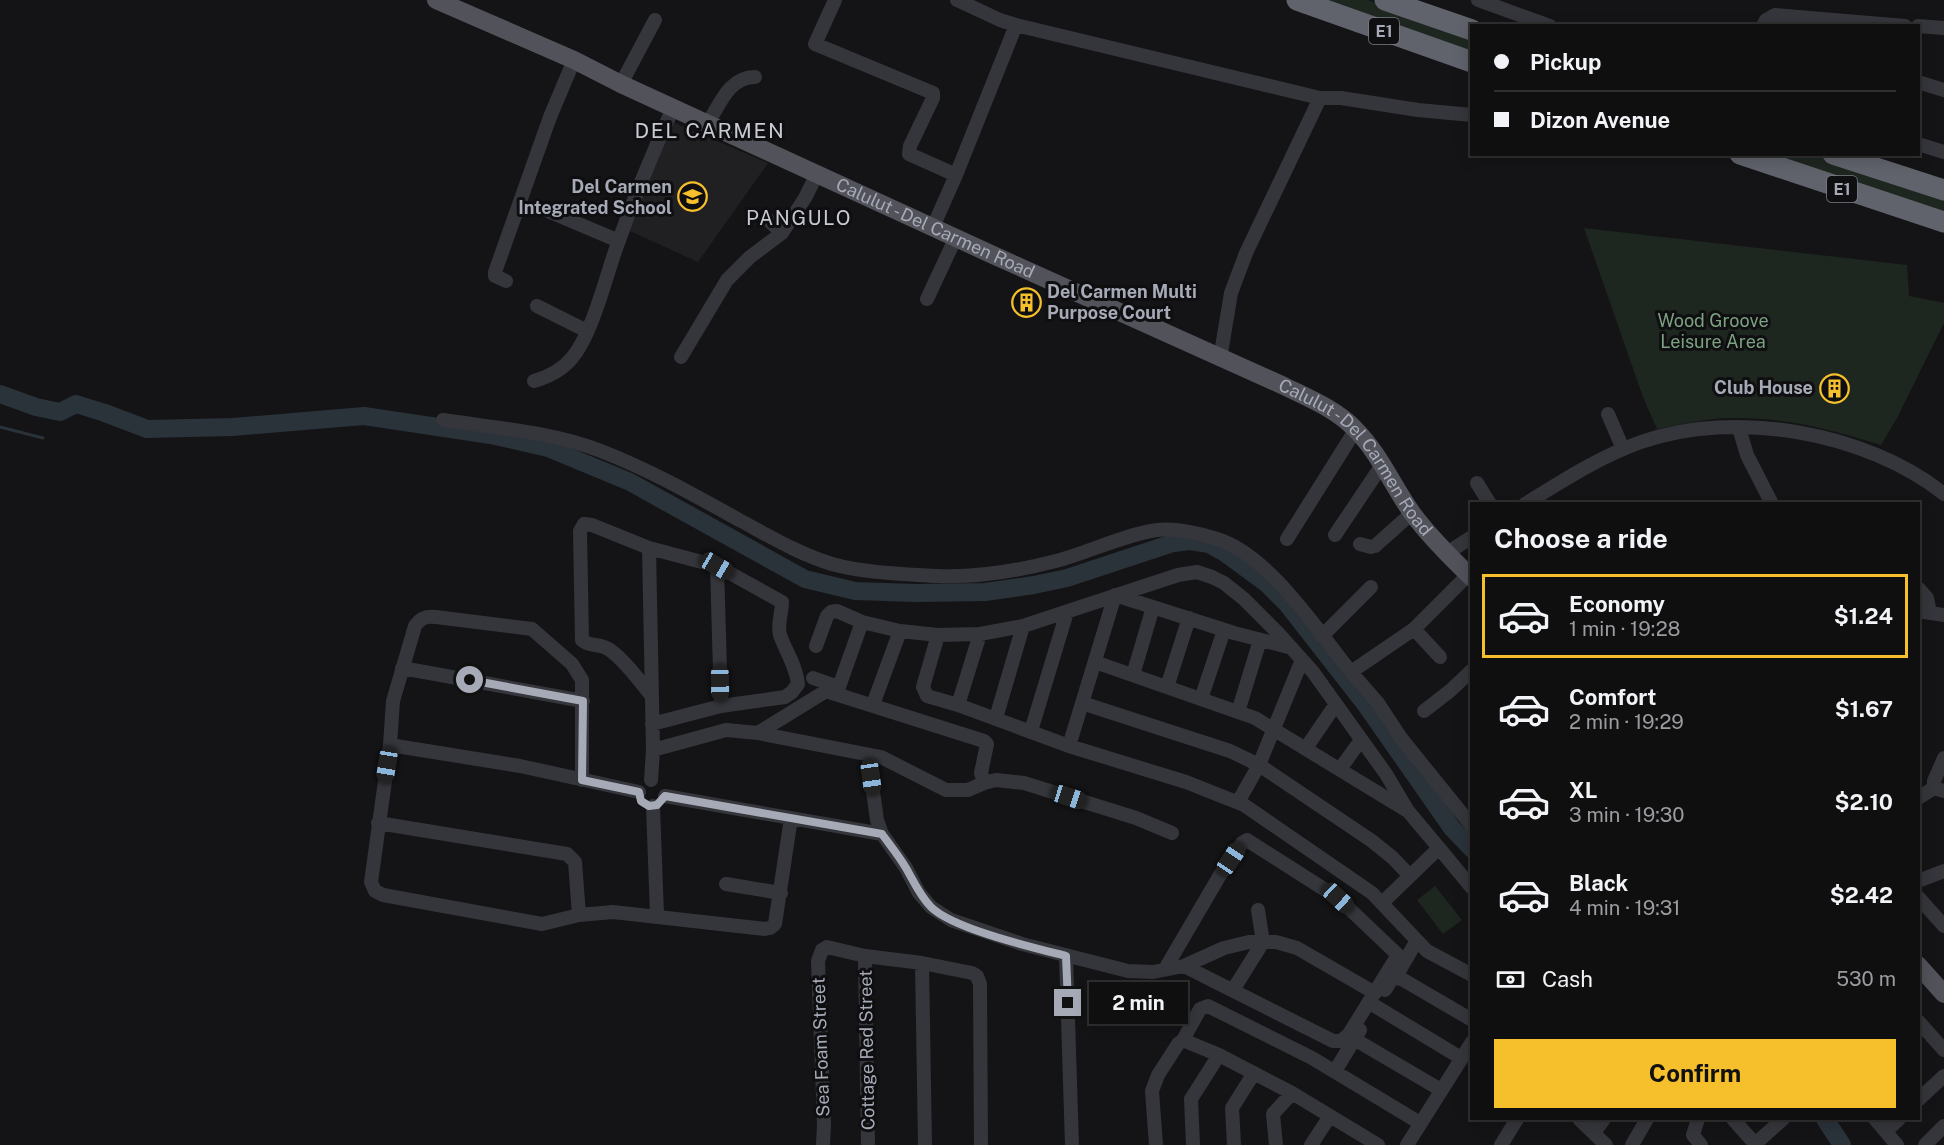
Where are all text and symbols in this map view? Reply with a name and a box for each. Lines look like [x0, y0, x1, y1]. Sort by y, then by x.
road number: E1 [1369, 18, 1399, 44]
text: Pickup [1530, 49, 1601, 75]
text: Dizon Avenue [1530, 107, 1670, 133]
district label: DEL CARMEN [635, 118, 785, 143]
street label: Calulut - Del Carmen Road [833, 173, 1038, 282]
place label: Del Carmen Integrated School [518, 176, 672, 218]
road number: E1 [1827, 176, 1857, 202]
school or university icon: Del Carmen Integrated School [677, 181, 709, 213]
district label: PANGULO [746, 206, 852, 230]
place label: Del Carmen Multi Purpose Court [1047, 281, 1197, 323]
building icon: Del Carmen Multi Purpose Court [1010, 286, 1042, 318]
park label: Wood Groove Leisure Area [1657, 310, 1769, 352]
building icon: Club House [1818, 372, 1850, 404]
street label: Calulut - Del Carmen Road [1275, 374, 1437, 540]
place label: Club House [1714, 377, 1813, 398]
text: Choose a ride [1494, 522, 1668, 554]
car [697, 549, 737, 583]
icon: car [1497, 589, 1551, 643]
text: Economy [1569, 591, 1665, 617]
text: $1.24 [1834, 603, 1893, 629]
text: 1 min · 19:28 [1569, 617, 1681, 641]
car [711, 665, 729, 701]
route start [456, 666, 483, 693]
icon: car [1497, 682, 1551, 736]
text: Comfort [1569, 684, 1656, 710]
text: $1.67 [1835, 696, 1893, 722]
text: 2 min · 19:29 [1569, 710, 1684, 734]
car [375, 746, 399, 784]
car [860, 758, 882, 796]
icon: car [1497, 775, 1551, 829]
text: XL [1569, 777, 1597, 803]
car [1049, 783, 1089, 811]
text: $2.10 [1835, 789, 1893, 815]
text: 3 min · 19:30 [1569, 803, 1684, 827]
car [1213, 839, 1249, 879]
icon: car [1497, 868, 1551, 922]
text: Black [1569, 870, 1628, 896]
car [1319, 879, 1357, 917]
text: $2.42 [1830, 882, 1893, 908]
text: 4 min · 19:31 [1569, 896, 1680, 920]
icon: cash [1494, 963, 1527, 996]
text: Cash [1542, 966, 1593, 992]
text: 530 m [1836, 967, 1896, 991]
street label: Cottage Red Street [855, 970, 878, 1130]
street label: Sea Foam Street [808, 977, 833, 1117]
callout: 2 min [1089, 982, 1188, 1024]
route end [1054, 989, 1081, 1016]
text: 2 min [1112, 991, 1165, 1015]
button: Confirm [1494, 1039, 1896, 1108]

